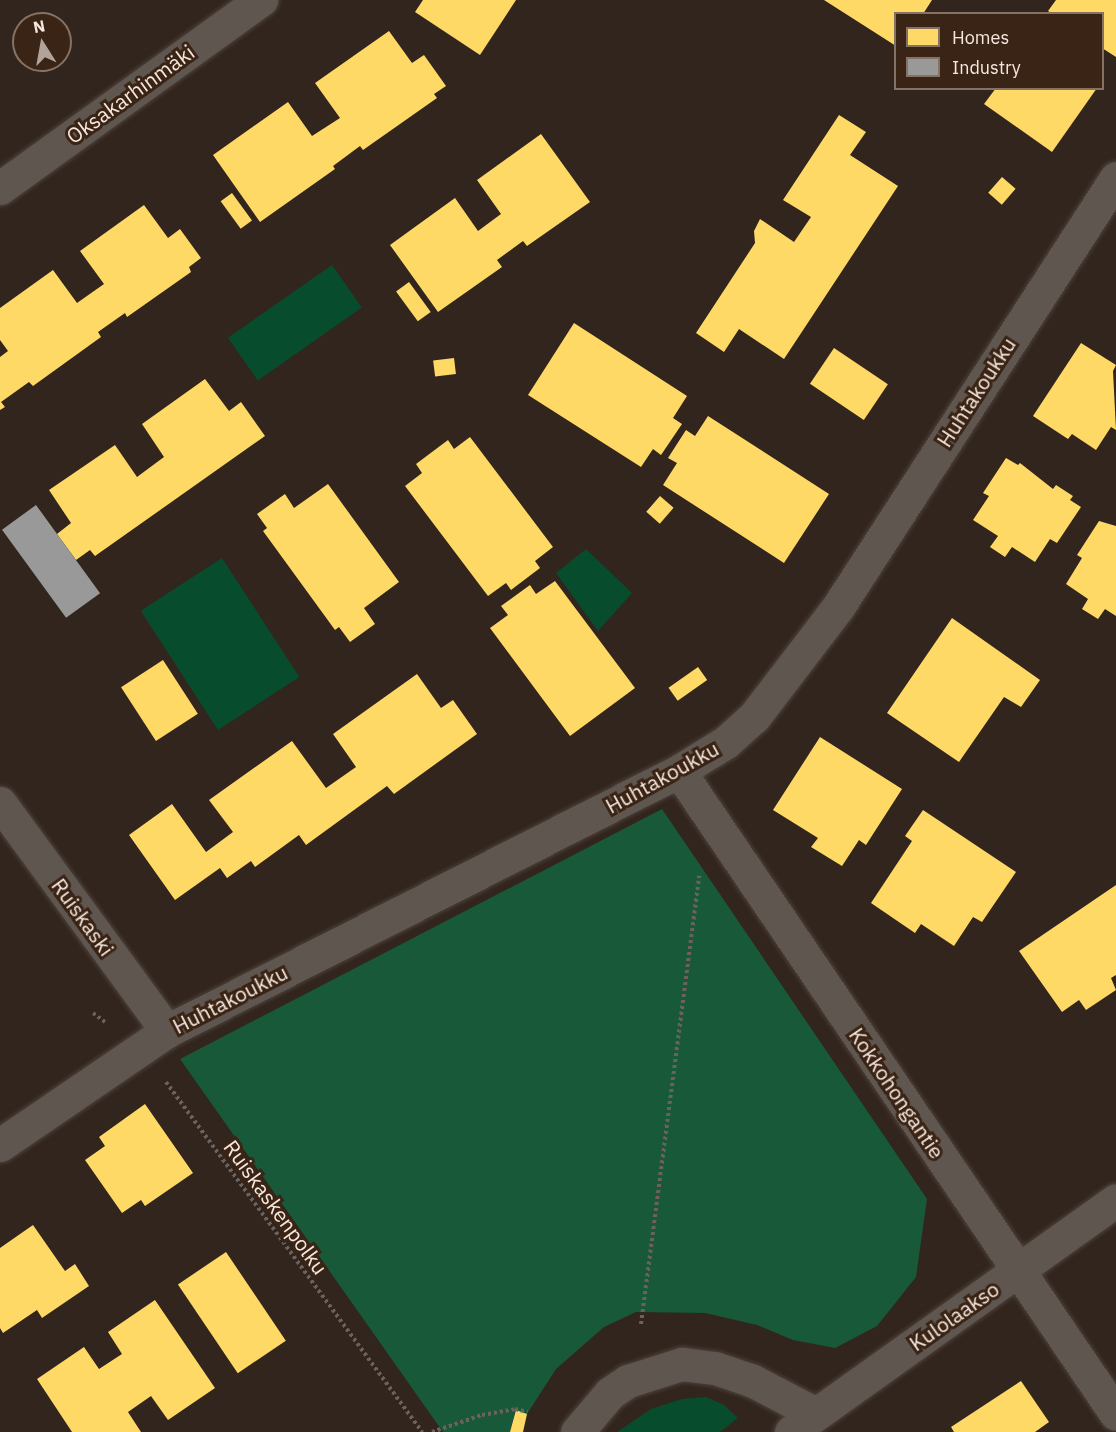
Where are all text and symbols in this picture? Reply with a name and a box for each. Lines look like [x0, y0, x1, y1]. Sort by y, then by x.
north arrow [12, 12, 72, 72]
legend [894, 12, 1104, 90]
text: N [31, 15, 47, 37]
text: Homes [952, 26, 1009, 49]
street label: Oksakarhinmäki [61, 39, 199, 149]
text: Industry [952, 56, 1021, 79]
street label: Huhtakoukku [931, 332, 1021, 452]
street label: Huhtakoukku [601, 736, 723, 818]
street label: Ruiskaski [46, 873, 120, 961]
street label: Huhtakoukku [168, 959, 292, 1039]
street label: Kokkohongantie [844, 1023, 950, 1163]
street label: Ruiskaskenpolku [219, 1135, 333, 1279]
street label: Kulolaakso [904, 1276, 1004, 1356]

